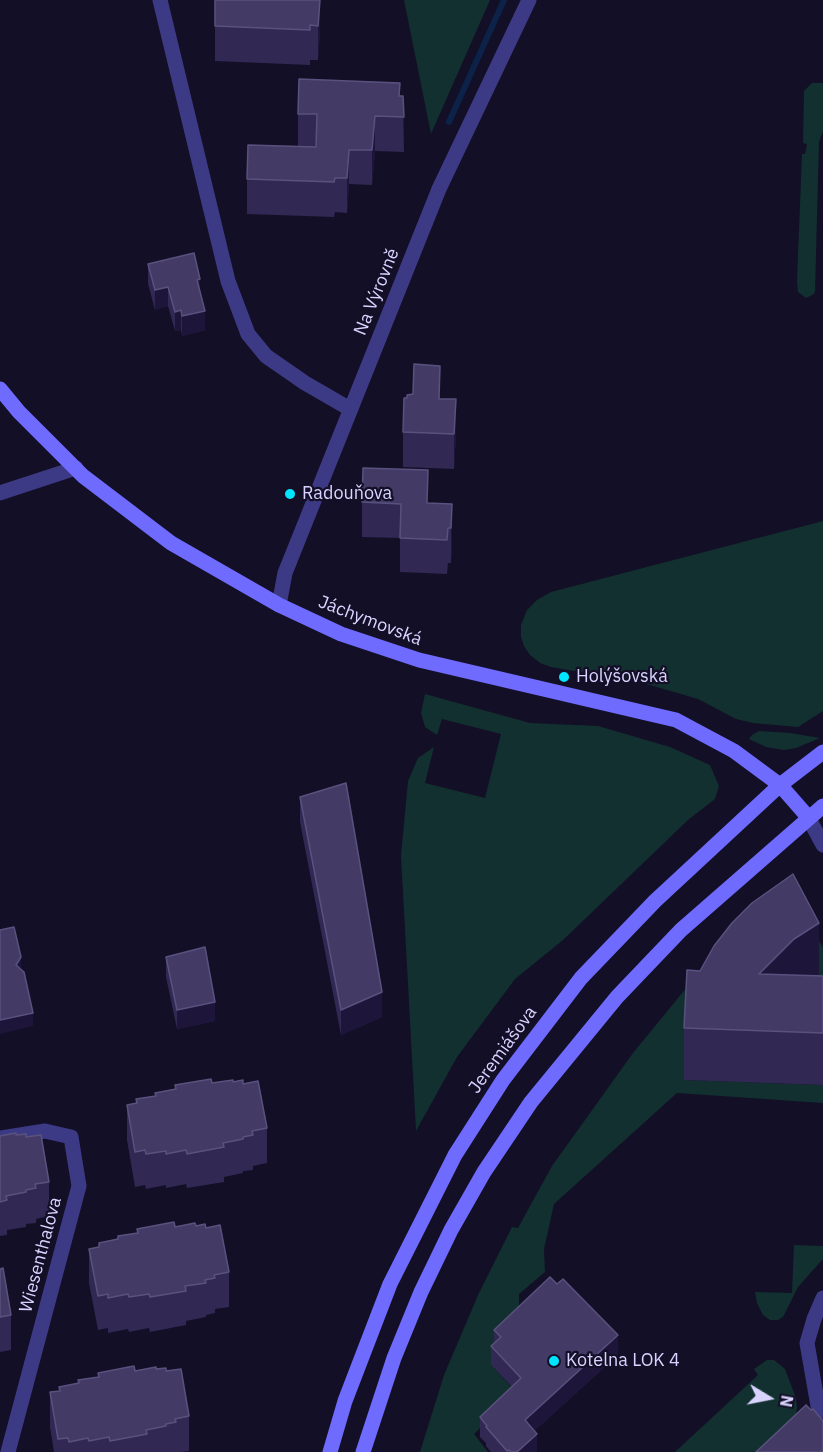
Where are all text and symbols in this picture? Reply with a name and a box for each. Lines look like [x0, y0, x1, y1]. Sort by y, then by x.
street label: Na Výrovně [350, 245, 404, 339]
place label: Radouňova [302, 483, 392, 505]
marker: Radouňova [283, 487, 297, 501]
street label: Jáchymovská [315, 591, 425, 651]
place label: Holýšovská [576, 666, 668, 688]
marker: Holýšovská [557, 670, 571, 684]
street label: Jeremiášova [464, 1002, 542, 1098]
street label: Wiesenthalova [15, 1195, 67, 1315]
place label: Kotelna LOK 4 [566, 1350, 680, 1372]
marker: Kotelna LOK 4 [547, 1354, 561, 1368]
north arrow [739, 1368, 799, 1428]
text: N [776, 1394, 798, 1409]

